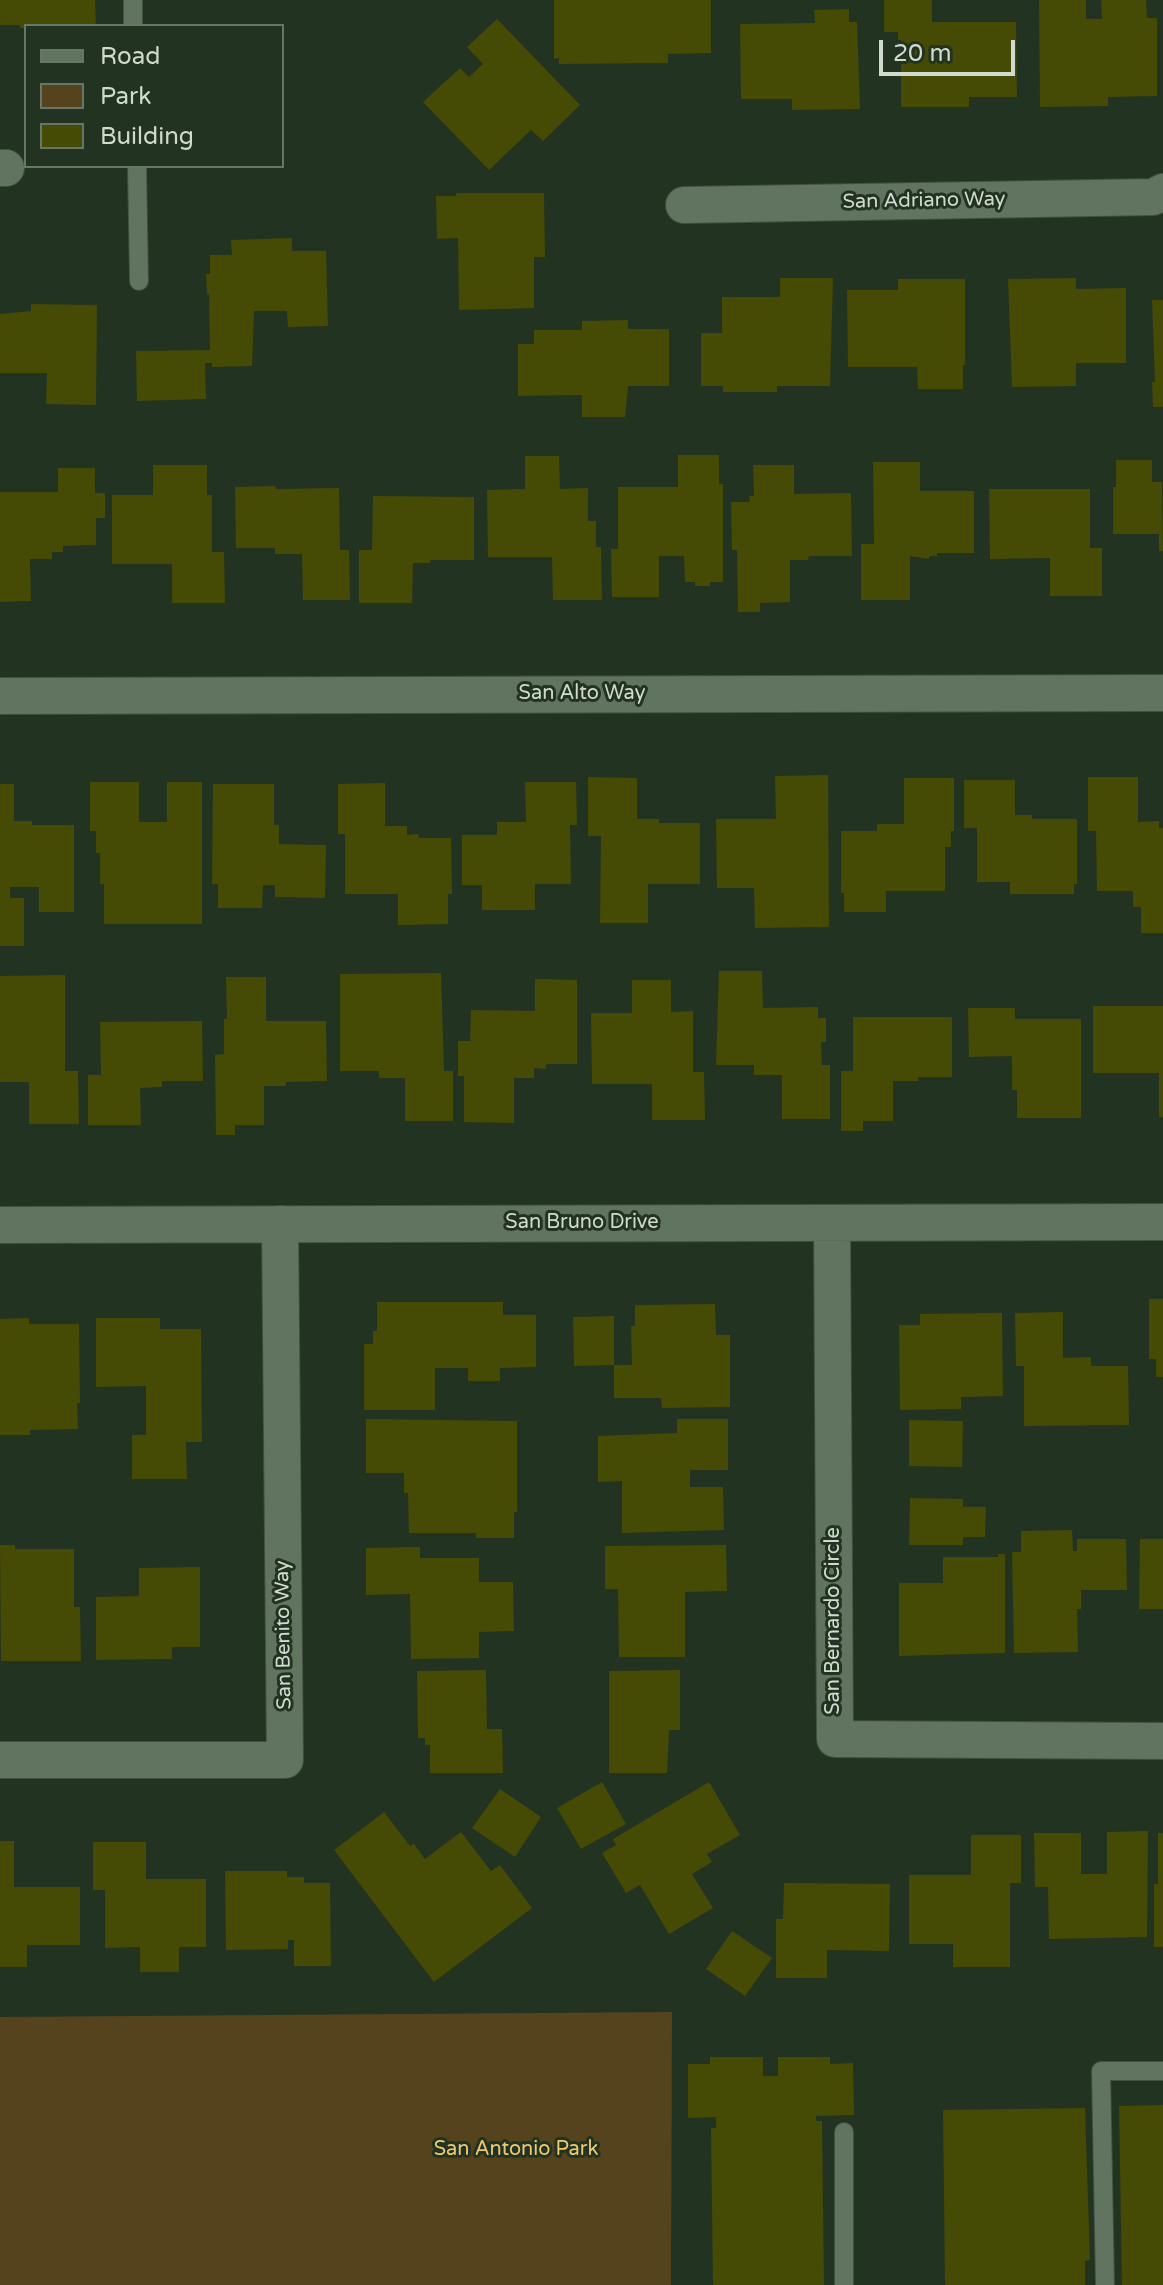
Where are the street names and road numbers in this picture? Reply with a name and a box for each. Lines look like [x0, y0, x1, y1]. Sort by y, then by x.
street label: San Adriano Way [842, 188, 1006, 214]
street label: San Alto Way [519, 682, 645, 706]
street label: San Bruno Drive [505, 1211, 659, 1235]
street label: San Bernardo Circle [822, 1527, 846, 1715]
street label: San Benito Way [271, 1560, 297, 1710]

